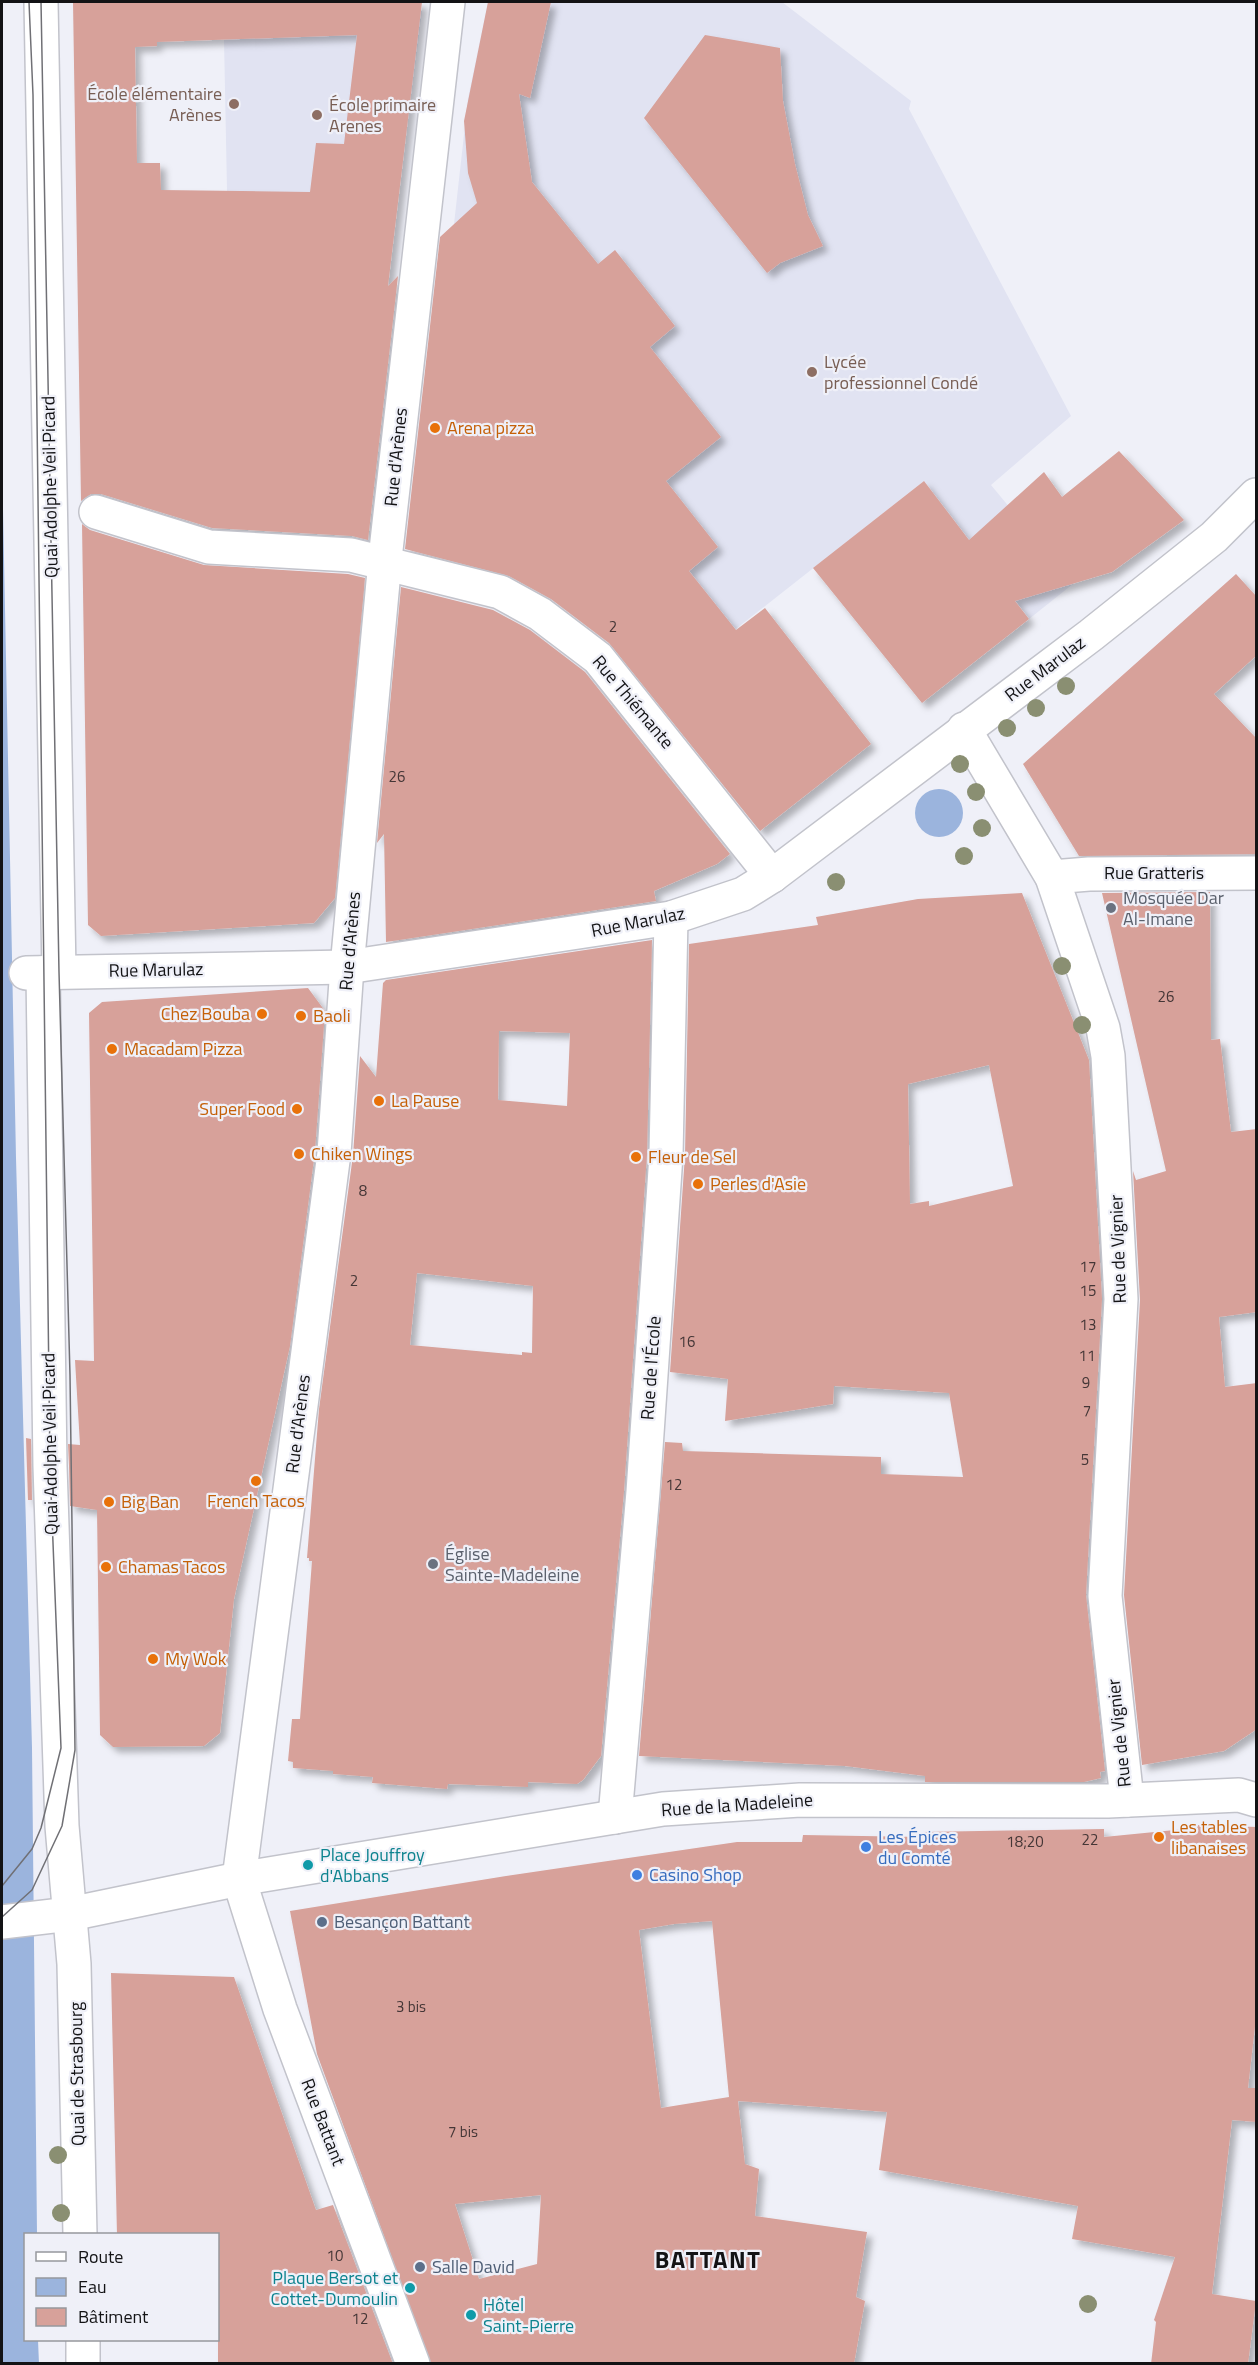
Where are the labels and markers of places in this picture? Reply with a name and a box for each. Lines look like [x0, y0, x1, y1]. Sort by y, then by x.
place label: École élémentaire Arènes [87, 80, 222, 128]
place label: École primaire Arenes [329, 91, 436, 139]
marker: École élémentaire Arènes [227, 97, 241, 111]
marker: École primaire Arenes [310, 108, 324, 122]
place label: Lycée professionnel Condé [824, 348, 978, 396]
marker: Lycée professionnel Condé [805, 365, 819, 379]
place label: Arena pizza [447, 414, 534, 441]
marker: Arena pizza [428, 421, 442, 435]
place label: Mosquée Dar Al-Imane [1123, 884, 1224, 932]
marker: Mosquée Dar Al-Imane [1104, 901, 1118, 915]
place label: Chez Bouba [161, 1000, 250, 1027]
place label: Baoli [313, 1002, 351, 1029]
marker: Chez Bouba [255, 1007, 269, 1021]
marker: Baoli [294, 1009, 308, 1023]
place label: Macadam Pizza [124, 1035, 243, 1062]
marker: Macadam Pizza [105, 1042, 119, 1056]
place label: La Pause [391, 1087, 459, 1114]
marker: La Pause [372, 1094, 386, 1108]
place label: Super Food [199, 1095, 285, 1122]
marker: Super Food [290, 1102, 304, 1116]
place label: Chiken Wings [311, 1140, 413, 1167]
place label: Fleur de Sel [648, 1143, 736, 1170]
marker: Chiken Wings [292, 1147, 306, 1161]
marker: Fleur de Sel [629, 1150, 643, 1164]
place label: Perles d'Asie [710, 1170, 806, 1197]
marker: Perles d'Asie [691, 1177, 705, 1191]
marker: French Tacos [249, 1474, 263, 1488]
place label: French Tacos [207, 1487, 305, 1514]
place label: Big Ban [121, 1488, 179, 1515]
marker: Big Ban [102, 1495, 116, 1509]
place label: Église Sainte-Madeleine [445, 1540, 579, 1588]
place label: Chamas Tacos [118, 1553, 225, 1580]
marker: Église Sainte-Madeleine [426, 1557, 440, 1571]
marker: Chamas Tacos [99, 1560, 113, 1574]
place label: My Wok [165, 1645, 227, 1672]
marker: My Wok [146, 1652, 160, 1666]
place label: Les tables libanaises [1171, 1813, 1247, 1861]
place label: Les Épices du Comté [878, 1823, 957, 1871]
marker: Les tables libanaises [1152, 1830, 1166, 1844]
marker: Les Épices du Comté [859, 1840, 873, 1854]
place label: Place Jouffroy d'Abbans [320, 1841, 425, 1889]
marker: Place Jouffroy d'Abbans [301, 1858, 315, 1872]
place label: Casino Shop [649, 1861, 742, 1888]
marker: Casino Shop [630, 1868, 644, 1882]
place label: Besançon Battant [334, 1908, 470, 1935]
marker: Besançon Battant [315, 1915, 329, 1929]
place label: Salle David [432, 2253, 515, 2280]
marker: Salle David [413, 2260, 427, 2274]
place label: Plaque Bersot et Cottet-Dumoulin [270, 2264, 399, 2312]
marker: Plaque Bersot et Cottet-Dumoulin [403, 2281, 417, 2295]
place label: Hôtel Saint-Pierre [483, 2291, 574, 2339]
marker: Hôtel Saint-Pierre [464, 2308, 478, 2322]

